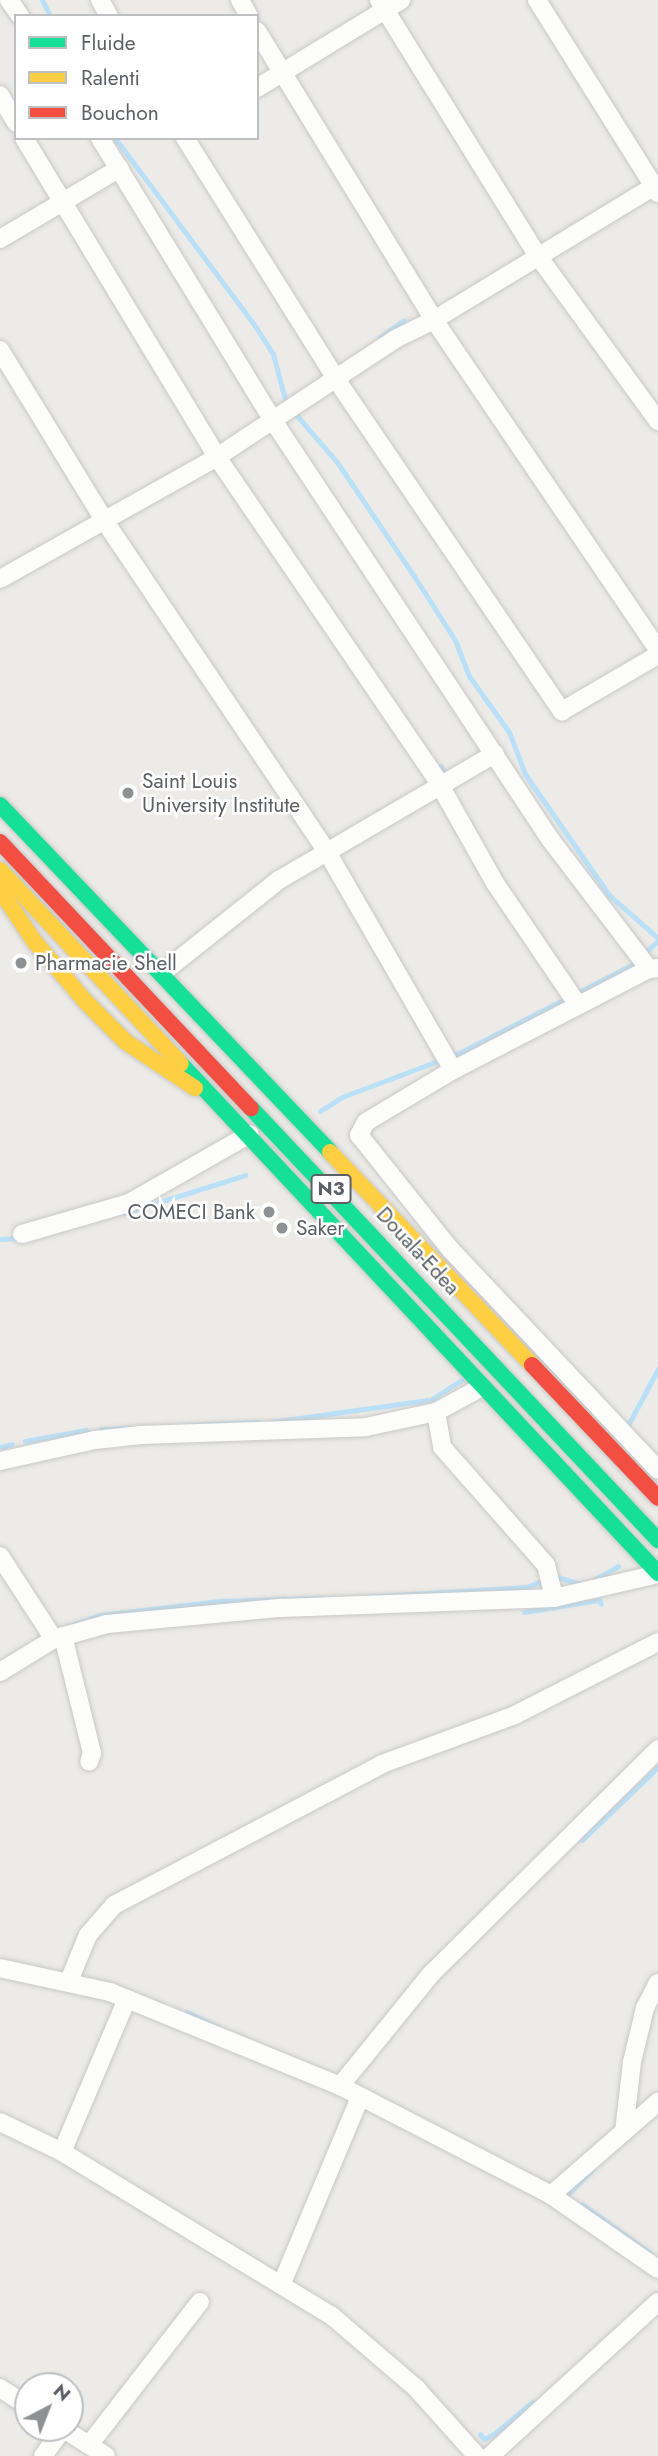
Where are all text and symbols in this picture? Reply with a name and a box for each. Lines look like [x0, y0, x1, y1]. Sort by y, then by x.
legend [14, 14, 259, 140]
text: Fluide [81, 28, 136, 58]
text: Ralenti [81, 63, 140, 93]
text: Bouchon [81, 98, 159, 128]
place label: Saint Louis University Institute [142, 768, 300, 818]
marker: Saint Louis University Institute [120, 785, 136, 801]
place label: Pharmacie Shell [35, 950, 177, 976]
marker: Pharmacie Shell [13, 955, 29, 971]
road number: N3 [310, 1174, 352, 1204]
place label: COMECI Bank [128, 1199, 255, 1225]
street label: Douala-Edea [371, 1202, 465, 1300]
marker: COMECI Bank [261, 1204, 277, 1220]
place label: Saker [296, 1215, 345, 1241]
marker: Saker [274, 1220, 290, 1236]
north arrow [14, 2372, 84, 2442]
text: N [47, 2377, 77, 2408]

